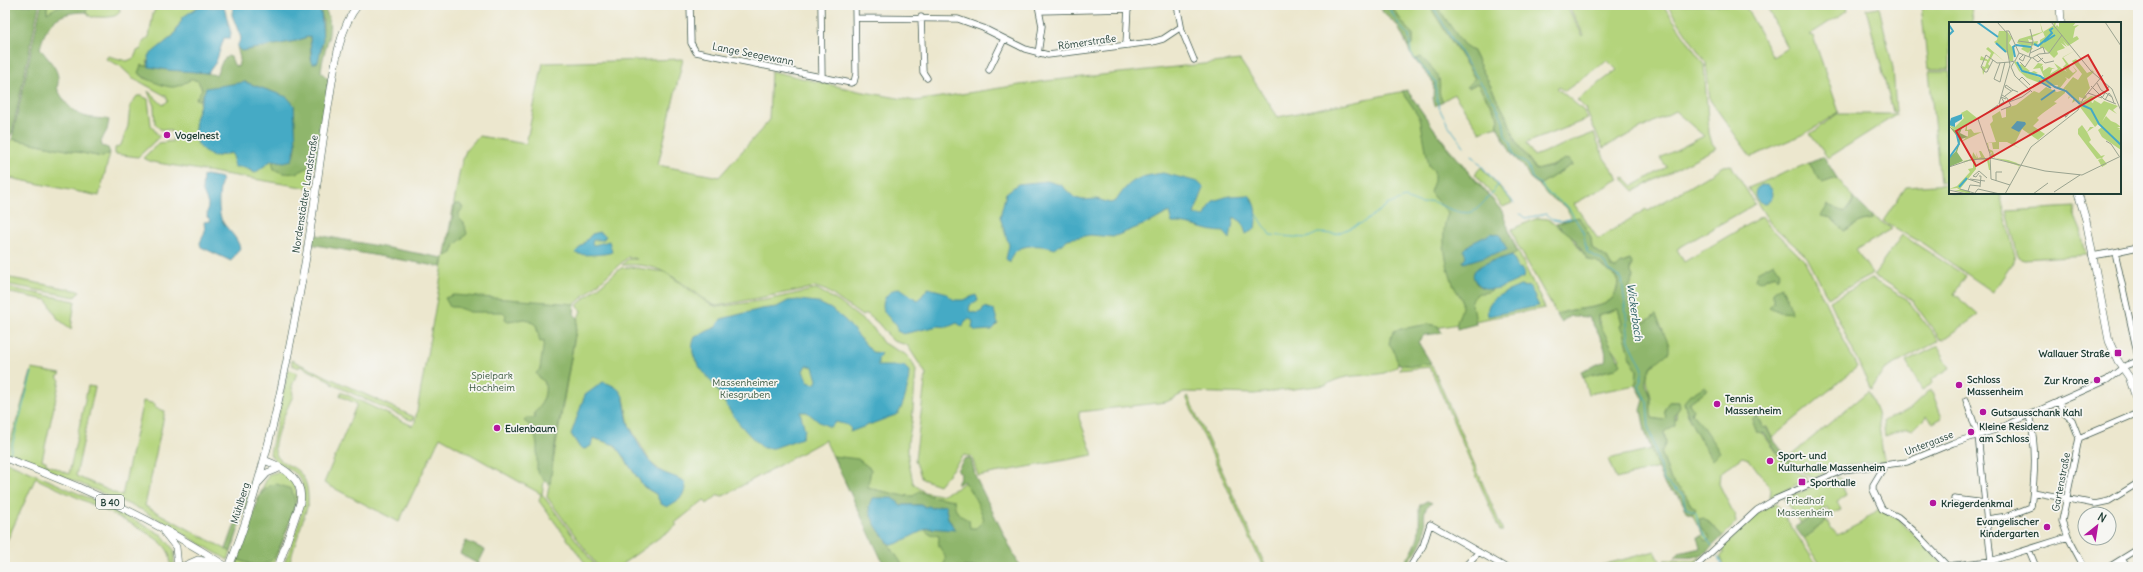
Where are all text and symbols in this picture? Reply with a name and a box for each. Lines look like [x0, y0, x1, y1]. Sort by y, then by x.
inset map [1949, 22, 2121, 194]
street label: Römerstraße [1057, 31, 1117, 53]
street label: Lange Seegewann [711, 40, 795, 68]
place label: Vogelnest [175, 129, 219, 142]
marker: Vogelnest [162, 130, 172, 140]
street label: Nordenstädter Landstraße [289, 134, 321, 254]
water label: Wickerbach [1624, 282, 1646, 342]
place label: Wallauer Straße [2038, 347, 2111, 360]
marker: Wallauer Straße [2113, 348, 2123, 358]
park label: Spielpark Hochheim [469, 369, 515, 394]
place label: Schloss Massenheim [1967, 373, 2023, 398]
place label: Zur Krone [2044, 374, 2090, 387]
marker: Zur Krone [2092, 375, 2102, 385]
park label: Massenheimer Kiesgruben [712, 376, 778, 401]
marker: Schloss Massenheim [1954, 380, 1964, 390]
place label: Tennis Massenheim [1725, 392, 1781, 417]
marker: Tennis Massenheim [1712, 399, 1722, 409]
place label: Gutsausschank Kahl [1991, 406, 2082, 419]
marker: Gutsausschank Kahl [1978, 407, 1988, 417]
place label: Kleine Residenz am Schloss [1979, 420, 2049, 445]
place label: Eulenbaum [505, 422, 556, 435]
marker: Eulenbaum [492, 423, 502, 433]
marker: Kleine Residenz am Schloss [1966, 427, 1976, 437]
street label: Untergasse [1903, 428, 1955, 458]
place label: Sport- und Kulturhalle Massenheim [1778, 449, 1886, 474]
street label: Gartenstraße [2049, 451, 2073, 513]
marker: Sport- und Kulturhalle Massenheim [1765, 456, 1775, 466]
place label: Sporthalle [1810, 476, 1856, 489]
marker: Sporthalle [1797, 477, 1807, 487]
street label: Mühlberg [228, 481, 252, 525]
park label: Friedhof Massenheim [1777, 494, 1833, 519]
road number: B 40 [96, 495, 124, 509]
place label: Kriegerdenkmal [1941, 497, 2013, 510]
marker: Kriegerdenkmal [1928, 498, 1938, 508]
north arrow [2077, 506, 2117, 546]
text: N [2095, 509, 2109, 525]
place label: Evangelischer Kindergarten [1977, 515, 2040, 540]
marker: Evangelischer Kindergarten [2042, 522, 2052, 532]

